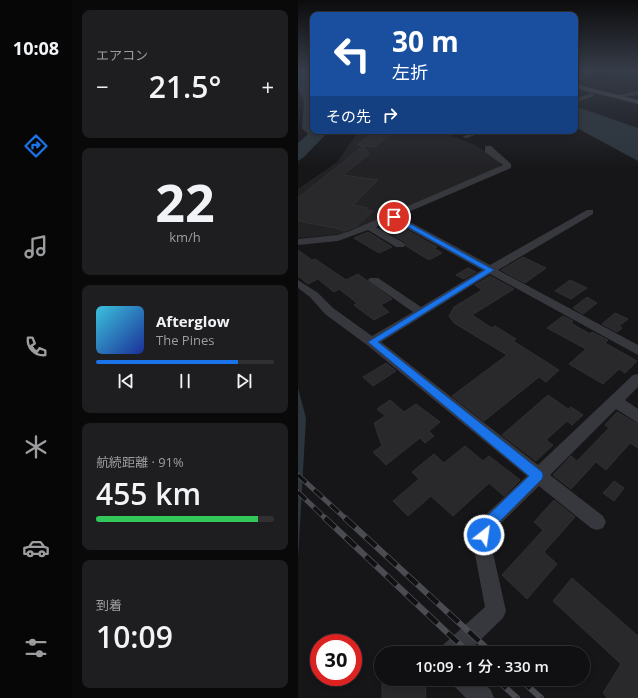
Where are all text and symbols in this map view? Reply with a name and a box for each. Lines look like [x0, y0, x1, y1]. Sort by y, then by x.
text: 30 m [392, 22, 459, 60]
icon: left [326, 28, 378, 80]
text: 10:08 [13, 36, 59, 60]
text: エアコン [96, 46, 148, 64]
text: 左折 [392, 60, 428, 84]
text: 21.5° [149, 66, 221, 107]
text: − [96, 71, 109, 101]
text: + [261, 71, 274, 101]
icon: right [379, 104, 401, 126]
text: その先 [326, 106, 371, 126]
icon: directions [22, 132, 50, 160]
text: 22 [155, 166, 215, 237]
pin [377, 200, 411, 234]
icon: arrive [383, 206, 405, 228]
text: km/h [169, 228, 201, 246]
icon: music [22, 233, 50, 261]
text: Afterglow [156, 311, 230, 331]
text: The Pines [156, 331, 214, 349]
icon: phone [22, 333, 50, 361]
icon: previous [115, 370, 137, 392]
icon: pause [174, 370, 196, 392]
icon: next [233, 370, 255, 392]
icon: climate [22, 433, 50, 461]
text: 航続距離 · 91% [96, 453, 184, 471]
text: 455 km [96, 473, 201, 514]
position arrow [463, 514, 505, 556]
icon: car [22, 534, 50, 562]
text: 到着 [96, 596, 122, 614]
text: 10:09 [96, 616, 173, 657]
icon: filters [22, 634, 50, 662]
speed limit sign: 30 [310, 634, 362, 686]
text: 10:09 · 1 分 · 330 m [415, 656, 549, 676]

